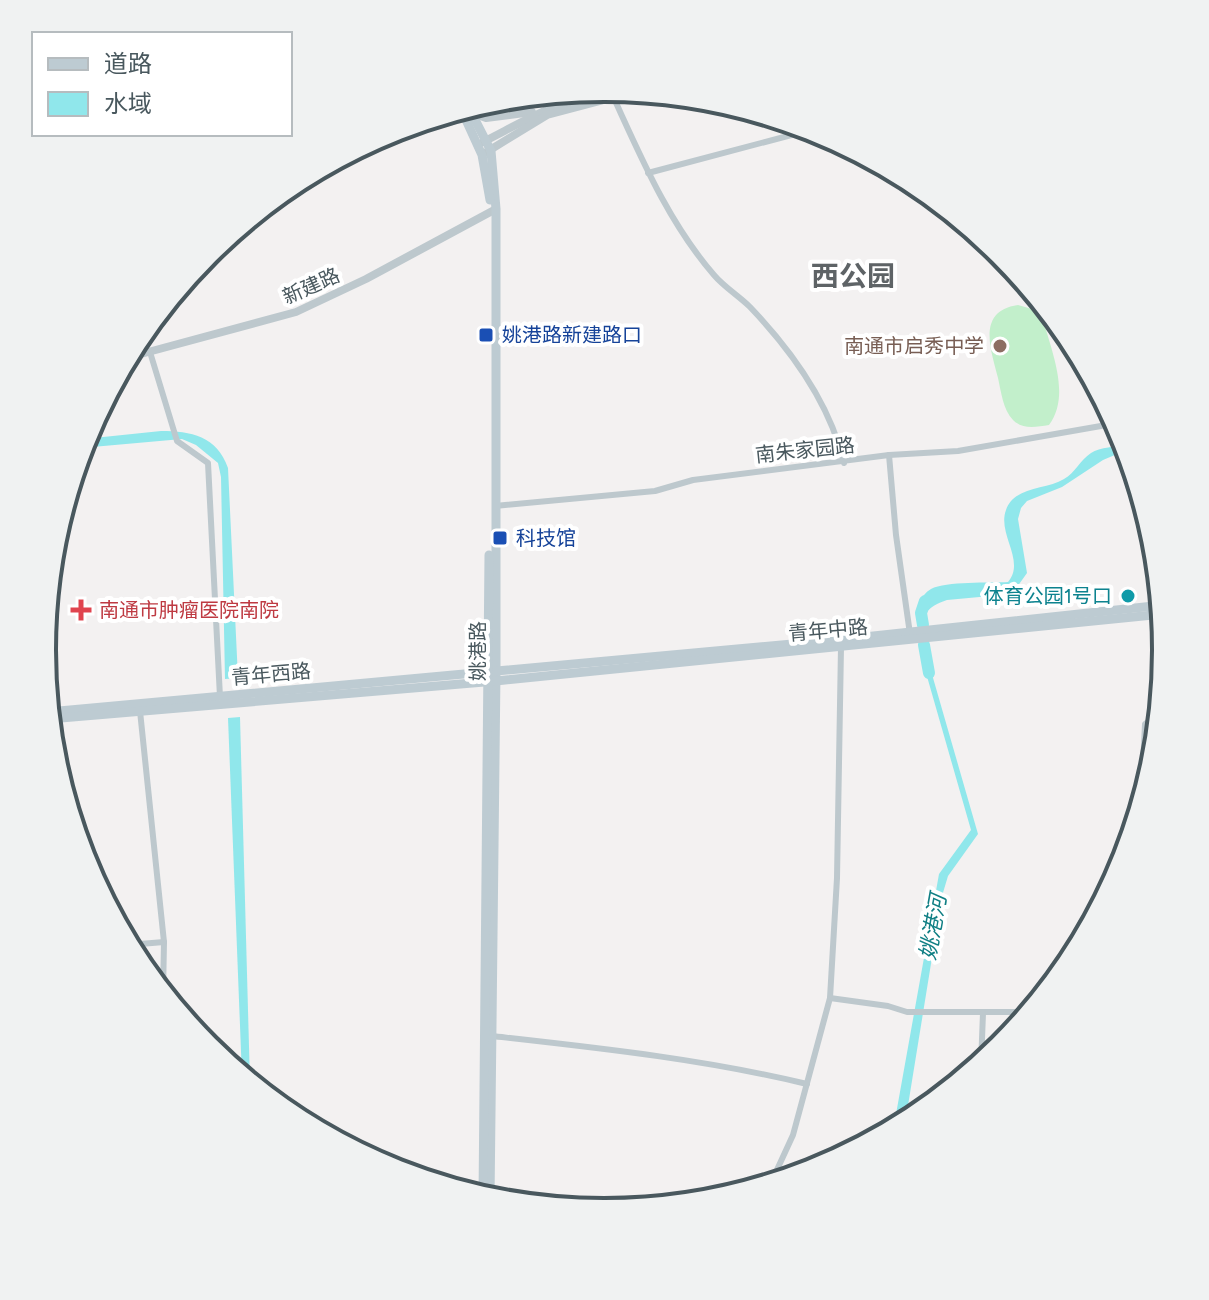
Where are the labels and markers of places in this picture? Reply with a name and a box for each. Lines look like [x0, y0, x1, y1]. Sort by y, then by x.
place label: 姚港路新建路口 [502, 323, 642, 347]
marker: 姚港路新建路口 [477, 326, 495, 344]
place label: 南通市启秀中学 [844, 334, 984, 358]
marker: 南通市启秀中学 [991, 337, 1009, 355]
place label: 科技馆 [516, 526, 576, 550]
marker: 科技馆 [491, 529, 509, 547]
place label: 体育公园1号口 [984, 584, 1112, 608]
marker: 体育公园1号口 [1119, 587, 1137, 605]
place label: 南通市肿瘤医院南院 [99, 598, 279, 622]
marker: 南通市肿瘤医院南院 [70, 599, 92, 621]

